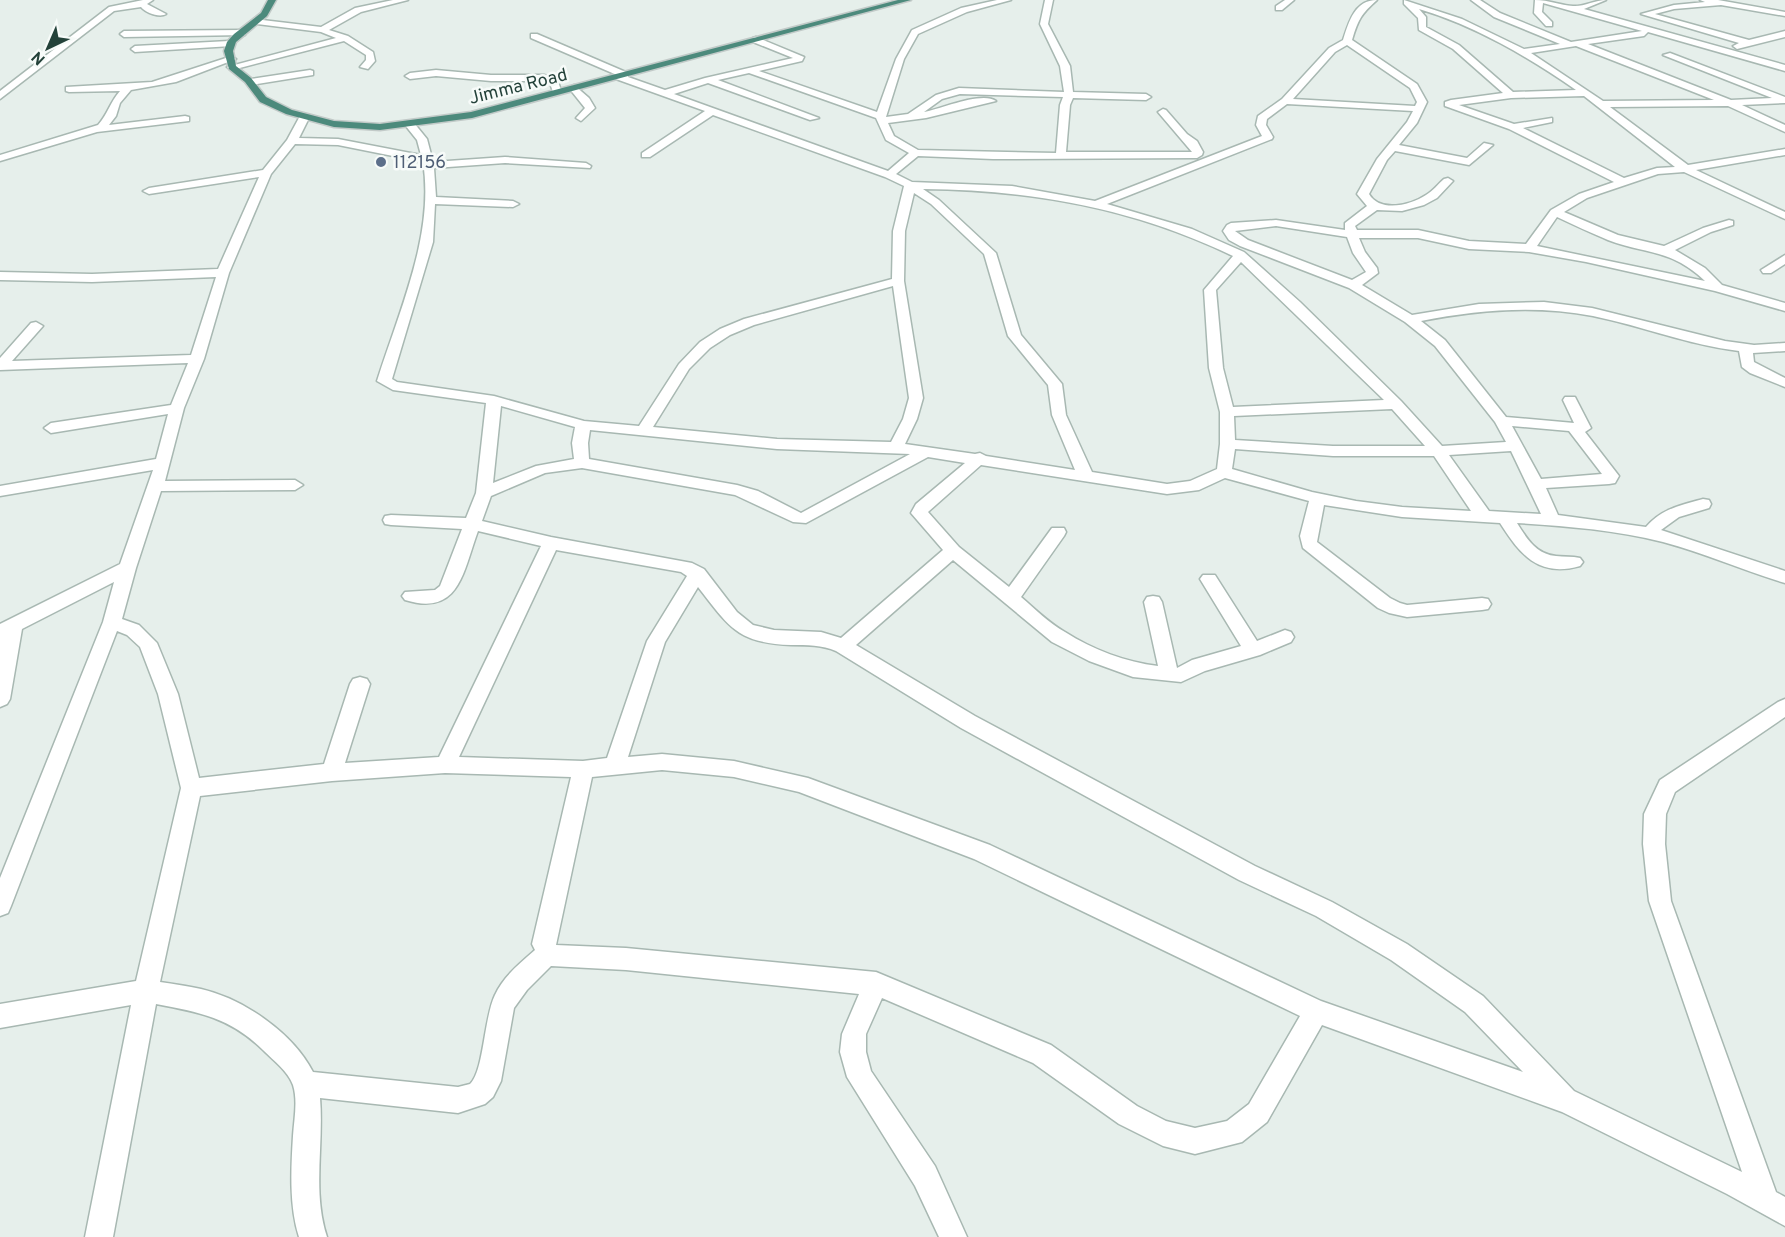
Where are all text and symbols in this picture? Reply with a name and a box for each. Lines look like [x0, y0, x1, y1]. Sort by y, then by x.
north arrow [18, 18, 78, 78]
text: N [28, 46, 50, 69]
street label: Jimma Road [467, 64, 570, 111]
place label: 112156 [393, 152, 446, 175]
marker: 112156 [374, 155, 388, 169]

